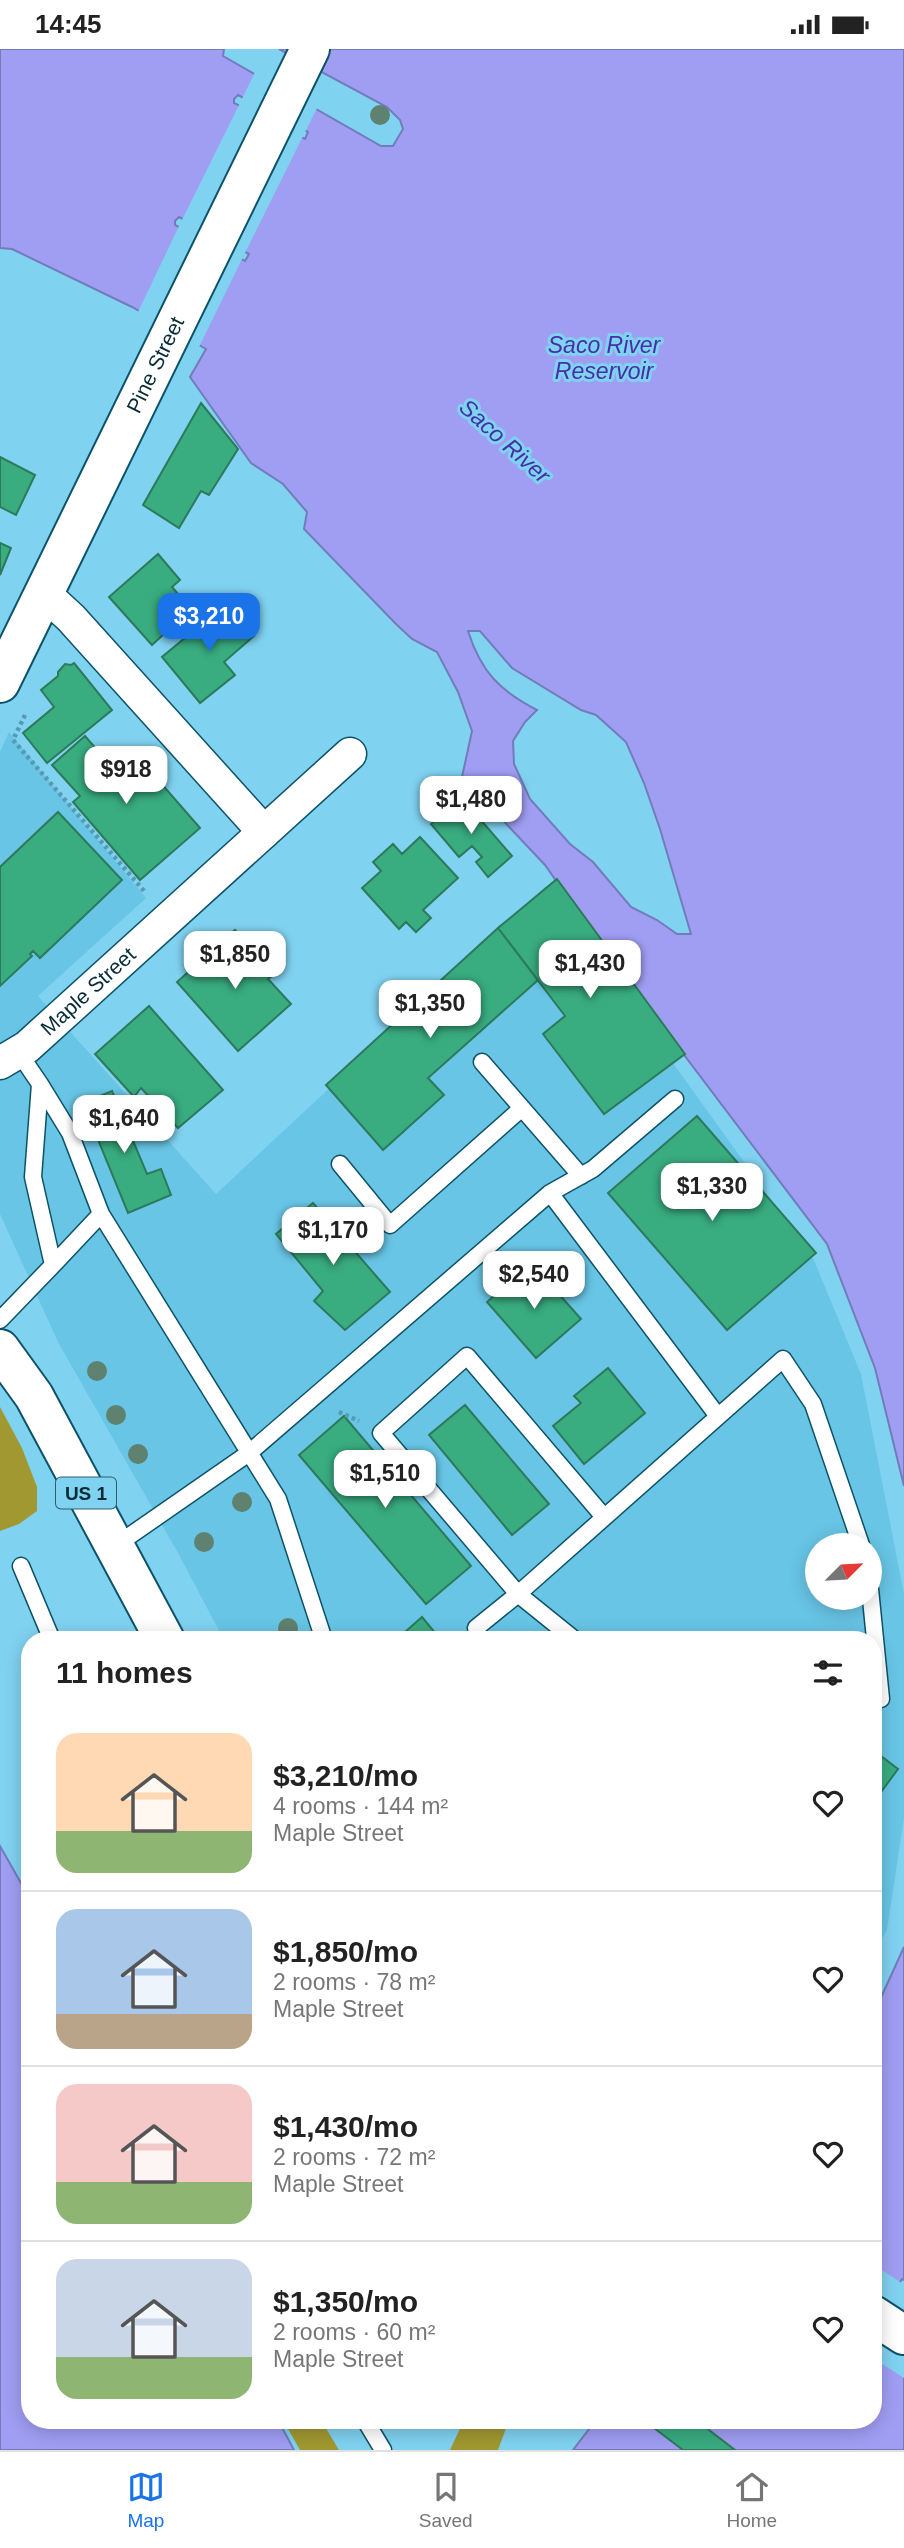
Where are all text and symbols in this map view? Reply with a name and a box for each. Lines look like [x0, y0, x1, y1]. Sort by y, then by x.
text: 14:45 [35, 9, 102, 39]
street label: Pine Street [122, 313, 188, 417]
water label: Saco River Reservoir [548, 332, 662, 384]
water label: Saco River [455, 394, 556, 489]
pin: $3,210 [152, 593, 266, 653]
text: $3,210 [174, 603, 244, 629]
pin: $918 [85, 747, 167, 806]
text: $918 [100, 756, 152, 782]
pin: $1,480 [414, 777, 528, 836]
text: $1,480 [436, 786, 506, 812]
pin: $1,850 [178, 932, 292, 991]
text: $1,850 [200, 941, 270, 967]
pin: $1,430 [533, 941, 647, 1000]
street label: Maple Street [36, 942, 140, 1040]
text: $1,430 [555, 950, 625, 976]
pin: $1,350 [373, 981, 487, 1040]
text: $1,350 [395, 990, 465, 1016]
pin: $1,640 [67, 1095, 181, 1155]
text: $1,640 [89, 1105, 159, 1131]
pin: $1,330 [655, 1163, 769, 1223]
text: $1,330 [677, 1173, 747, 1199]
pin: $1,170 [276, 1207, 390, 1267]
text: $1,170 [298, 1217, 368, 1243]
pin: $2,540 [477, 1251, 591, 1311]
text: $2,540 [499, 1261, 569, 1287]
pin: $1,510 [328, 1451, 442, 1510]
text: $1,510 [350, 1460, 420, 1486]
road number: US 1 [56, 1477, 116, 1509]
north arrow [805, 1533, 882, 1610]
map controls [805, 1533, 882, 1610]
icon: filters [809, 1654, 847, 1692]
text: 11 homes [56, 1656, 193, 1689]
text: $3,210/mo [273, 1759, 418, 1792]
icon: home [112, 1761, 196, 1845]
icon: heart [809, 1784, 847, 1822]
text: 4 rooms · 144 m² [273, 1793, 448, 1819]
text: Maple Street [273, 1820, 403, 1846]
text: $1,850/mo [273, 1935, 418, 1968]
icon: home [112, 1937, 196, 2021]
icon: heart [809, 1960, 847, 1998]
text: 2 rooms · 78 m² [273, 1969, 435, 1995]
text: Maple Street [273, 1996, 403, 2022]
text: $1,430/mo [273, 2110, 418, 2143]
icon: home [112, 2112, 196, 2196]
icon: heart [809, 2135, 847, 2173]
text: 2 rooms · 72 m² [273, 2144, 435, 2170]
text: Maple Street [273, 2171, 403, 2197]
text: $1,350/mo [273, 2285, 418, 2318]
icon: home [112, 2287, 196, 2371]
icon: heart [809, 2310, 847, 2348]
text: 2 rooms · 60 m² [273, 2319, 435, 2345]
text: Maple Street [273, 2346, 403, 2372]
tab: Map [127, 2468, 165, 2532]
tab: Saved [419, 2468, 473, 2532]
tab: Home [726, 2468, 777, 2532]

